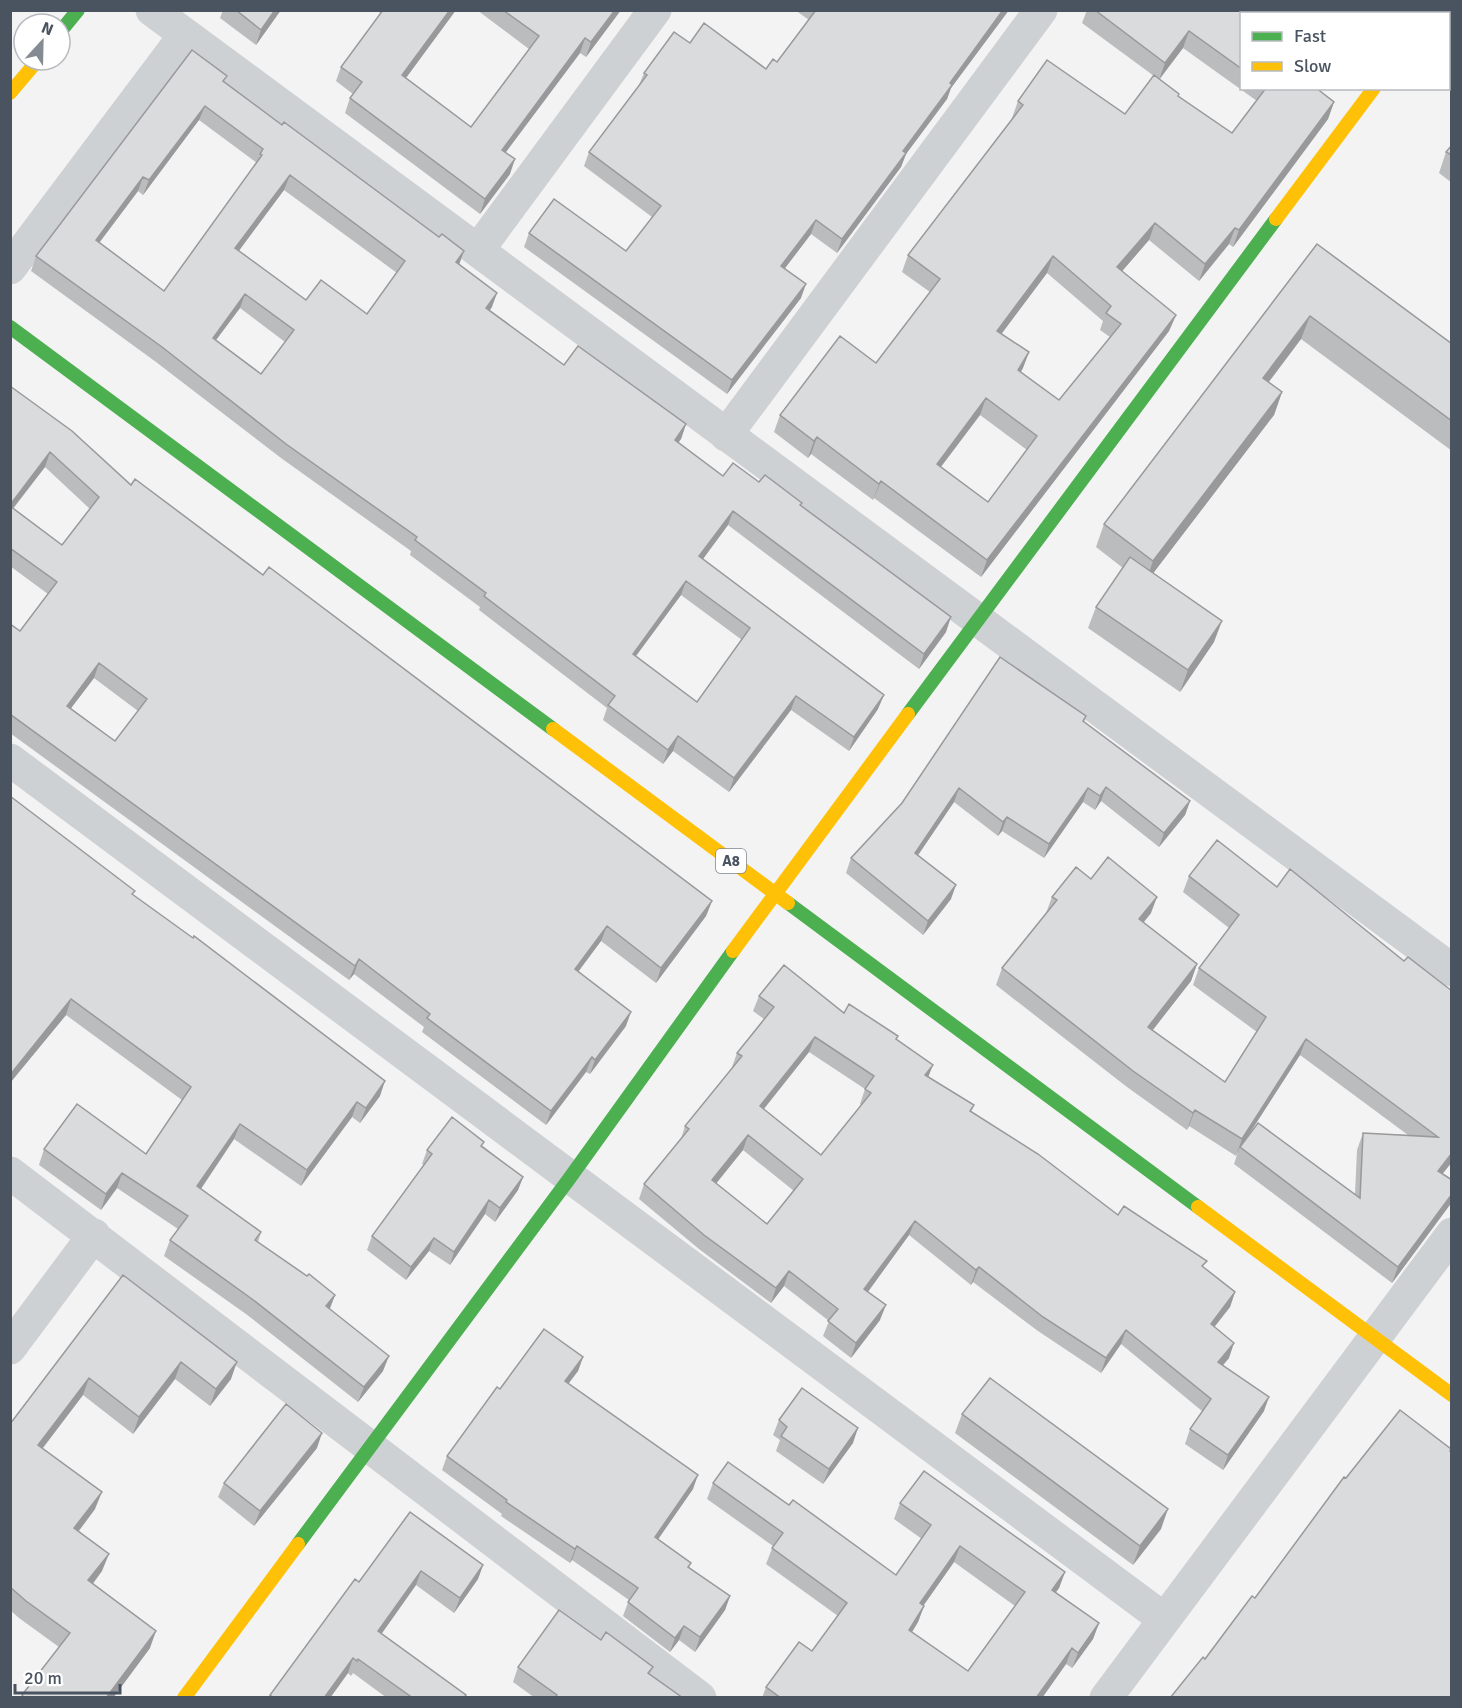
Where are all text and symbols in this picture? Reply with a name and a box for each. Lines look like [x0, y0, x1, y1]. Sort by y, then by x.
north arrow [12, 12, 72, 72]
legend [1240, 12, 1450, 90]
text: N [38, 18, 56, 40]
text: Fast [1294, 25, 1326, 47]
text: Slow [1294, 55, 1331, 77]
road number: A8 [716, 849, 746, 873]
scale bar [15, 1657, 120, 1695]
text: 20 m [24, 1667, 62, 1689]

